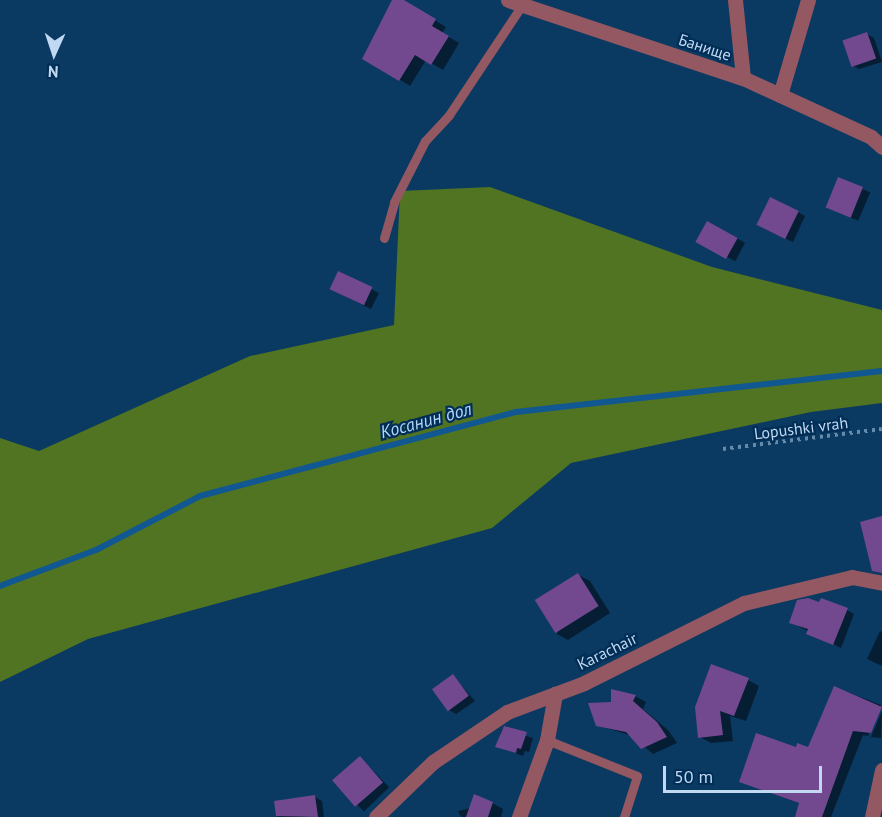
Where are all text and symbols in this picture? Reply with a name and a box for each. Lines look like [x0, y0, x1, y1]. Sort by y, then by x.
north arrow [24, 24, 84, 84]
street label: Банище [676, 29, 734, 65]
text: N [47, 62, 59, 82]
water label: Косанин дол [378, 398, 474, 444]
street label: Lopushki vrah [753, 413, 849, 443]
street label: Karachair [574, 628, 640, 674]
scale bar [666, 754, 825, 792]
text: 50 m [674, 765, 713, 788]

